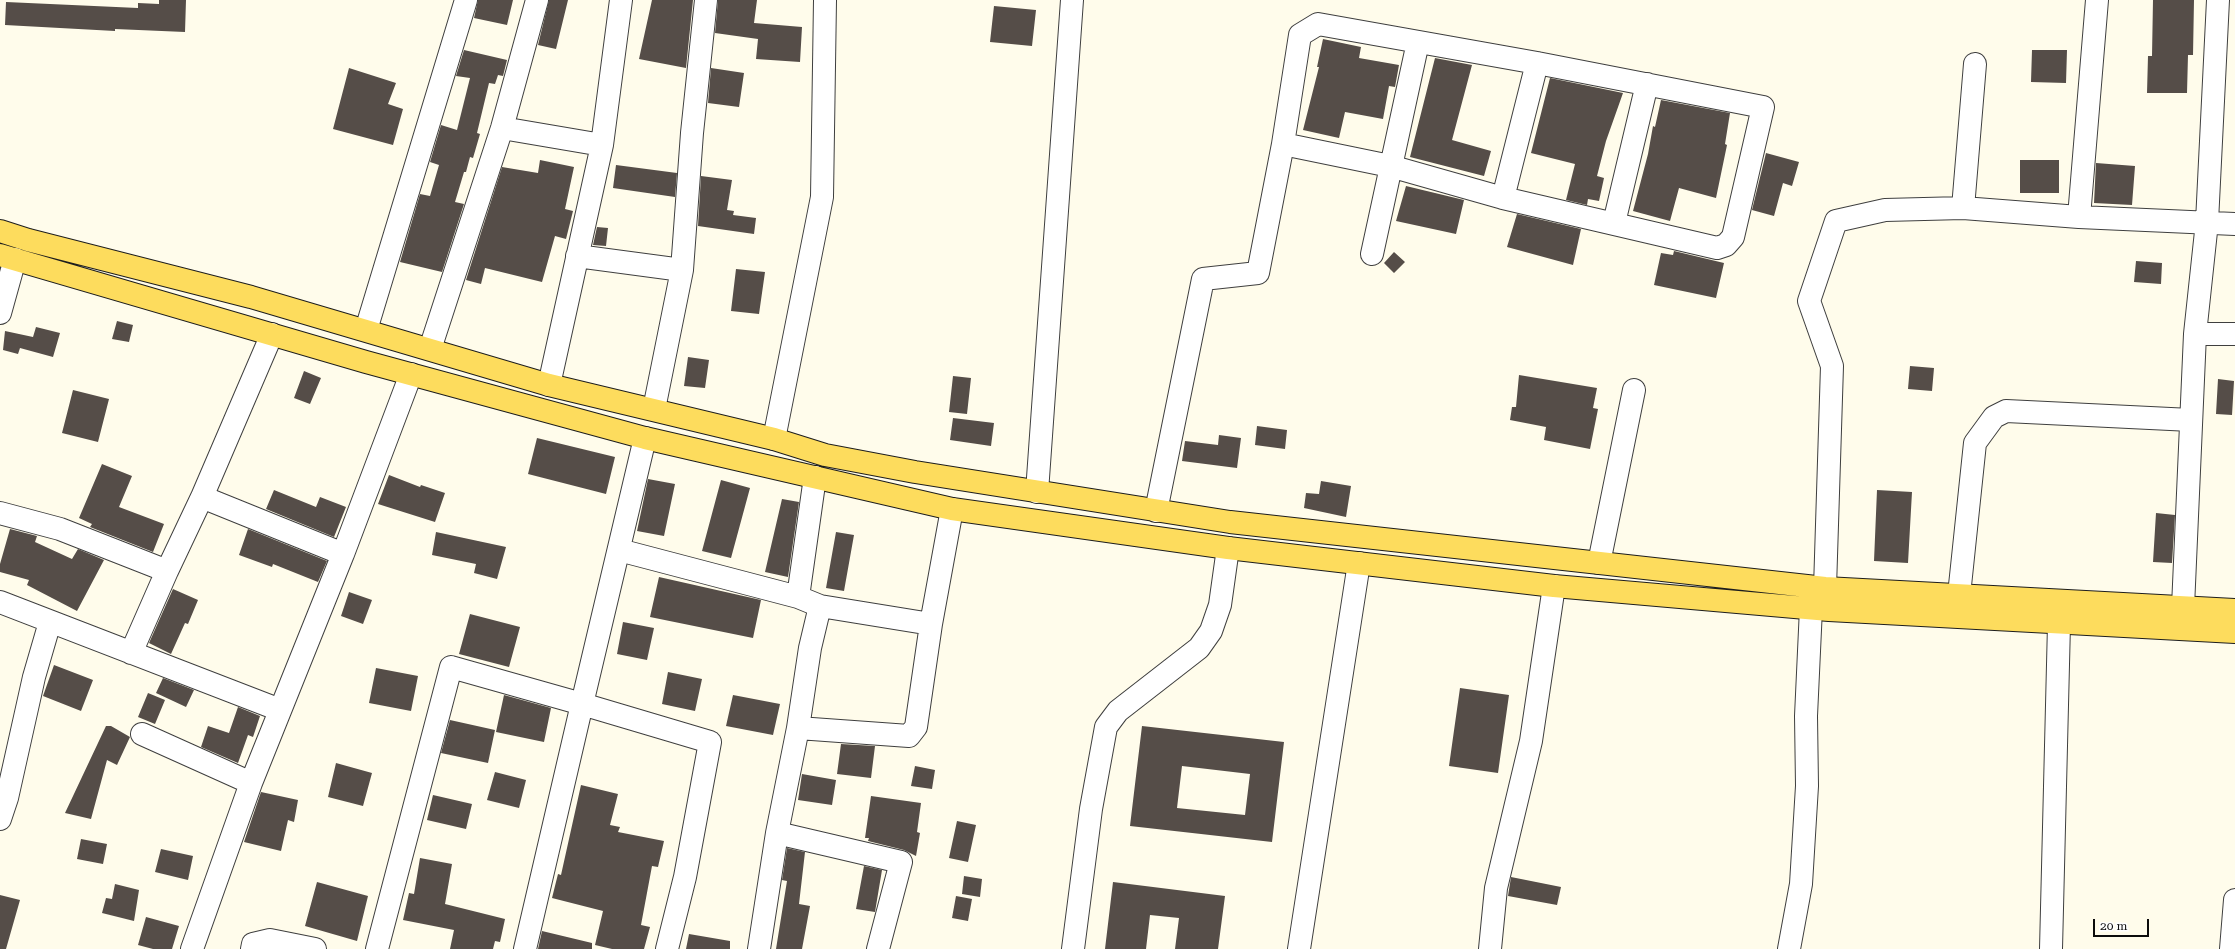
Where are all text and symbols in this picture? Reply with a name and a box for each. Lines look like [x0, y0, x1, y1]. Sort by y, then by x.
scale bar [2095, 911, 2151, 937]
text: 20 m [2100, 919, 2127, 933]

